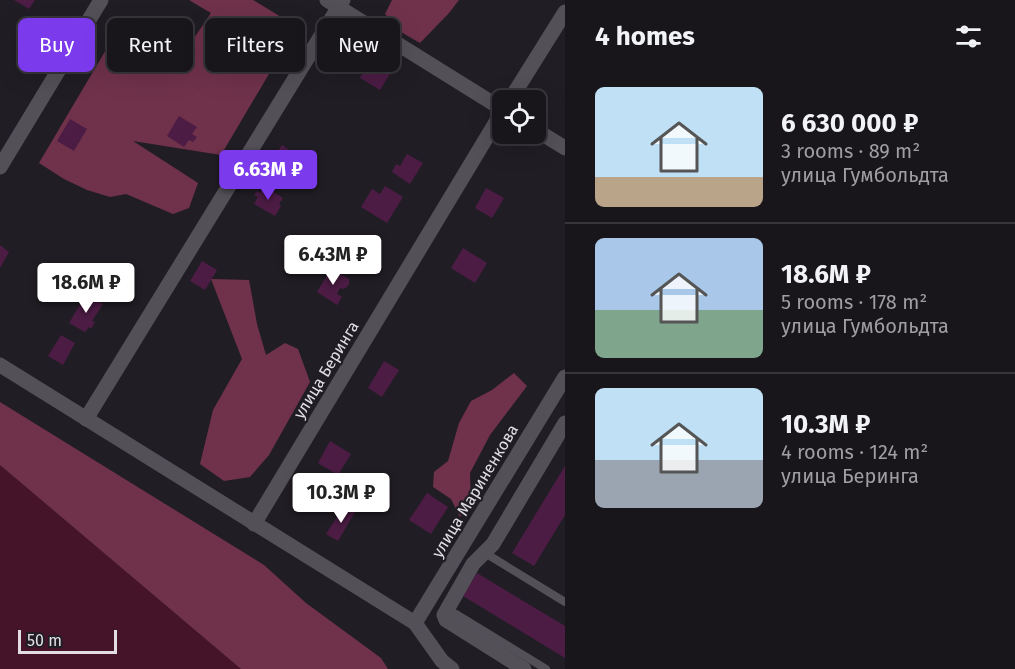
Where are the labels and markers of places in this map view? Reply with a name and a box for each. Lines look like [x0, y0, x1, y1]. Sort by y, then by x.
pin: 6.63M ₽ [213, 150, 323, 201]
pin: 6.43M ₽ [278, 235, 388, 286]
pin: 18.6M ₽ [31, 263, 141, 314]
pin: 10.3M ₽ [286, 473, 396, 524]

